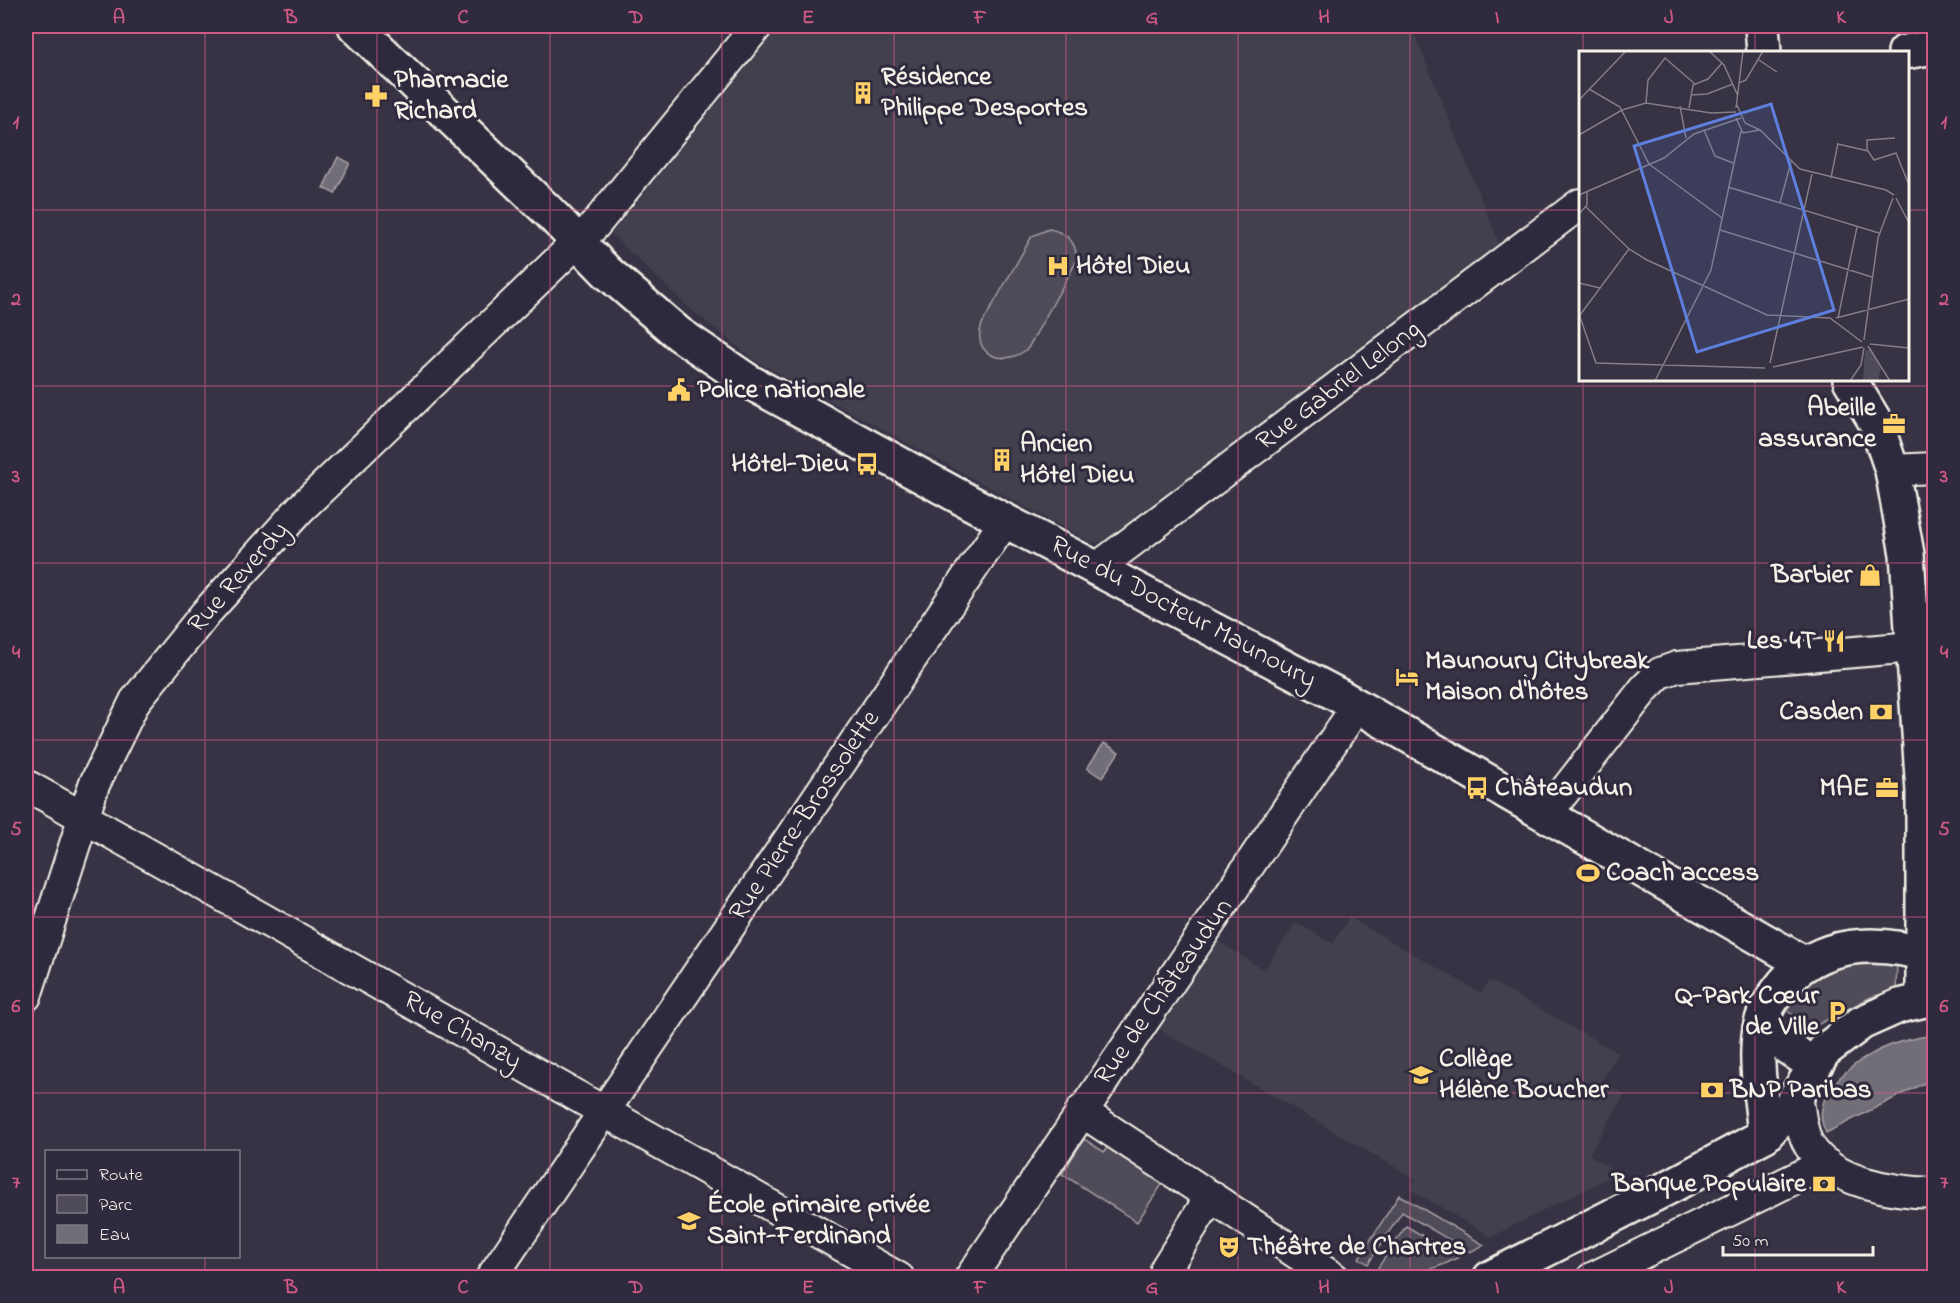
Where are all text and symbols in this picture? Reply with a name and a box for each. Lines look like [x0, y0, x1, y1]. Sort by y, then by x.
text: A [113, 4, 125, 33]
text: B [283, 4, 298, 33]
text: C [458, 4, 469, 33]
text: D [628, 4, 643, 33]
text: E [802, 4, 814, 33]
text: F [973, 4, 987, 33]
text: G [1146, 4, 1159, 33]
text: H [1318, 4, 1330, 33]
text: I [1495, 4, 1500, 33]
text: J [1664, 4, 1674, 33]
text: K [1836, 4, 1847, 33]
inset map [1579, 51, 1909, 381]
place label: Résidence Philippe Desportes [881, 58, 1088, 128]
place label: Pharmacie Richard [394, 61, 509, 131]
building icon: Résidence Philippe Desportes [850, 80, 876, 106]
pharmacy icon: Pharmacie Richard [363, 83, 389, 109]
text: 1 [13, 109, 20, 138]
text: 1 [1941, 109, 1948, 138]
place label: Hôtel Dieu [1076, 247, 1190, 286]
hospital icon: Hôtel Dieu [1045, 253, 1071, 279]
text: 2 [10, 286, 21, 315]
text: 2 [1938, 286, 1949, 315]
street label: Rue Gabriel Lelong [1248, 311, 1430, 461]
place label: Police nationale [697, 371, 866, 410]
public building icon: Police nationale [666, 377, 692, 403]
place label: Abeille assurance [1758, 389, 1877, 459]
office icon: Abeille assurance [1881, 411, 1907, 437]
place label: Ancien Hôtel Dieu [1020, 425, 1134, 495]
place label: Hôtel-Dieu [731, 445, 849, 484]
building icon: Ancien Hôtel Dieu [989, 447, 1015, 473]
bus stop icon: Hôtel-Dieu [854, 451, 880, 477]
text: 3 [11, 463, 20, 492]
text: 3 [1939, 463, 1948, 492]
street label: Rue Reverdy [179, 513, 299, 643]
street label: Rue du Docteur Maunoury [1043, 526, 1323, 700]
place label: Barbier [1769, 556, 1853, 595]
shop icon: Barbier [1857, 562, 1883, 588]
place label: Les 4T [1747, 622, 1817, 661]
restaurant icon: Les 4T [1821, 628, 1847, 654]
text: 4 [12, 639, 21, 668]
text: 4 [1940, 639, 1949, 668]
place label: Maunoury Citybreak Maison d'hôtes [1425, 642, 1650, 712]
hotel icon: Maunoury Citybreak Maison d'hôtes [1394, 664, 1420, 690]
place label: Casden [1779, 693, 1863, 732]
bank icon: Casden [1868, 699, 1894, 725]
street label: Rue Pierre-Brossolette [720, 702, 891, 929]
place label: Châteaudun [1495, 769, 1632, 808]
place label: MAE [1820, 769, 1869, 808]
bus stop icon: Châteaudun [1464, 775, 1490, 801]
office icon: MAE [1874, 775, 1900, 801]
text: 5 [10, 816, 22, 845]
text: 5 [1938, 816, 1950, 845]
place label: Coach access [1606, 854, 1759, 893]
sports icon: Coach access [1575, 860, 1601, 886]
street label: Rue de Châteaudun [1085, 891, 1243, 1093]
place label: Q-Park Cœur de Ville [1675, 977, 1820, 1047]
street label: Rue Chanzy [396, 981, 528, 1081]
text: 6 [12, 993, 21, 1022]
text: 6 [1940, 993, 1949, 1022]
parking icon: Q-Park Cœur de Ville [1824, 999, 1850, 1025]
place label: Collège Hélène Boucher [1439, 1040, 1609, 1110]
school or university icon: Collège Hélène Boucher [1408, 1062, 1434, 1088]
place label: BNP Paribas [1728, 1071, 1872, 1110]
bank icon: BNP Paribas [1699, 1077, 1725, 1103]
legend [45, 1150, 240, 1258]
text: Route [99, 1163, 144, 1189]
place label: Banque Populaire [1610, 1165, 1807, 1204]
text: 7 [12, 1169, 21, 1198]
text: 7 [1940, 1169, 1949, 1198]
bank icon: Banque Populaire [1811, 1171, 1837, 1197]
place label: École primaire privée Saint-Ferdinand [707, 1186, 931, 1256]
text: Parc [99, 1193, 132, 1219]
school or university icon: École primaire privée Saint-Ferdinand [676, 1208, 702, 1234]
scale bar [1723, 1219, 1873, 1257]
text: Eau [99, 1223, 130, 1249]
place label: Théâtre de Chartres [1247, 1228, 1466, 1267]
text: 50 m [1732, 1229, 1769, 1255]
theatre icon: Théâtre de Chartres [1216, 1234, 1242, 1260]
text: A [113, 1274, 125, 1303]
text: B [283, 1274, 298, 1303]
text: C [458, 1274, 469, 1303]
text: D [628, 1274, 643, 1303]
text: E [802, 1274, 814, 1303]
text: F [973, 1274, 987, 1303]
text: G [1146, 1274, 1159, 1303]
text: H [1318, 1274, 1330, 1303]
text: I [1495, 1274, 1500, 1303]
text: J [1664, 1274, 1674, 1303]
text: K [1836, 1274, 1847, 1303]

